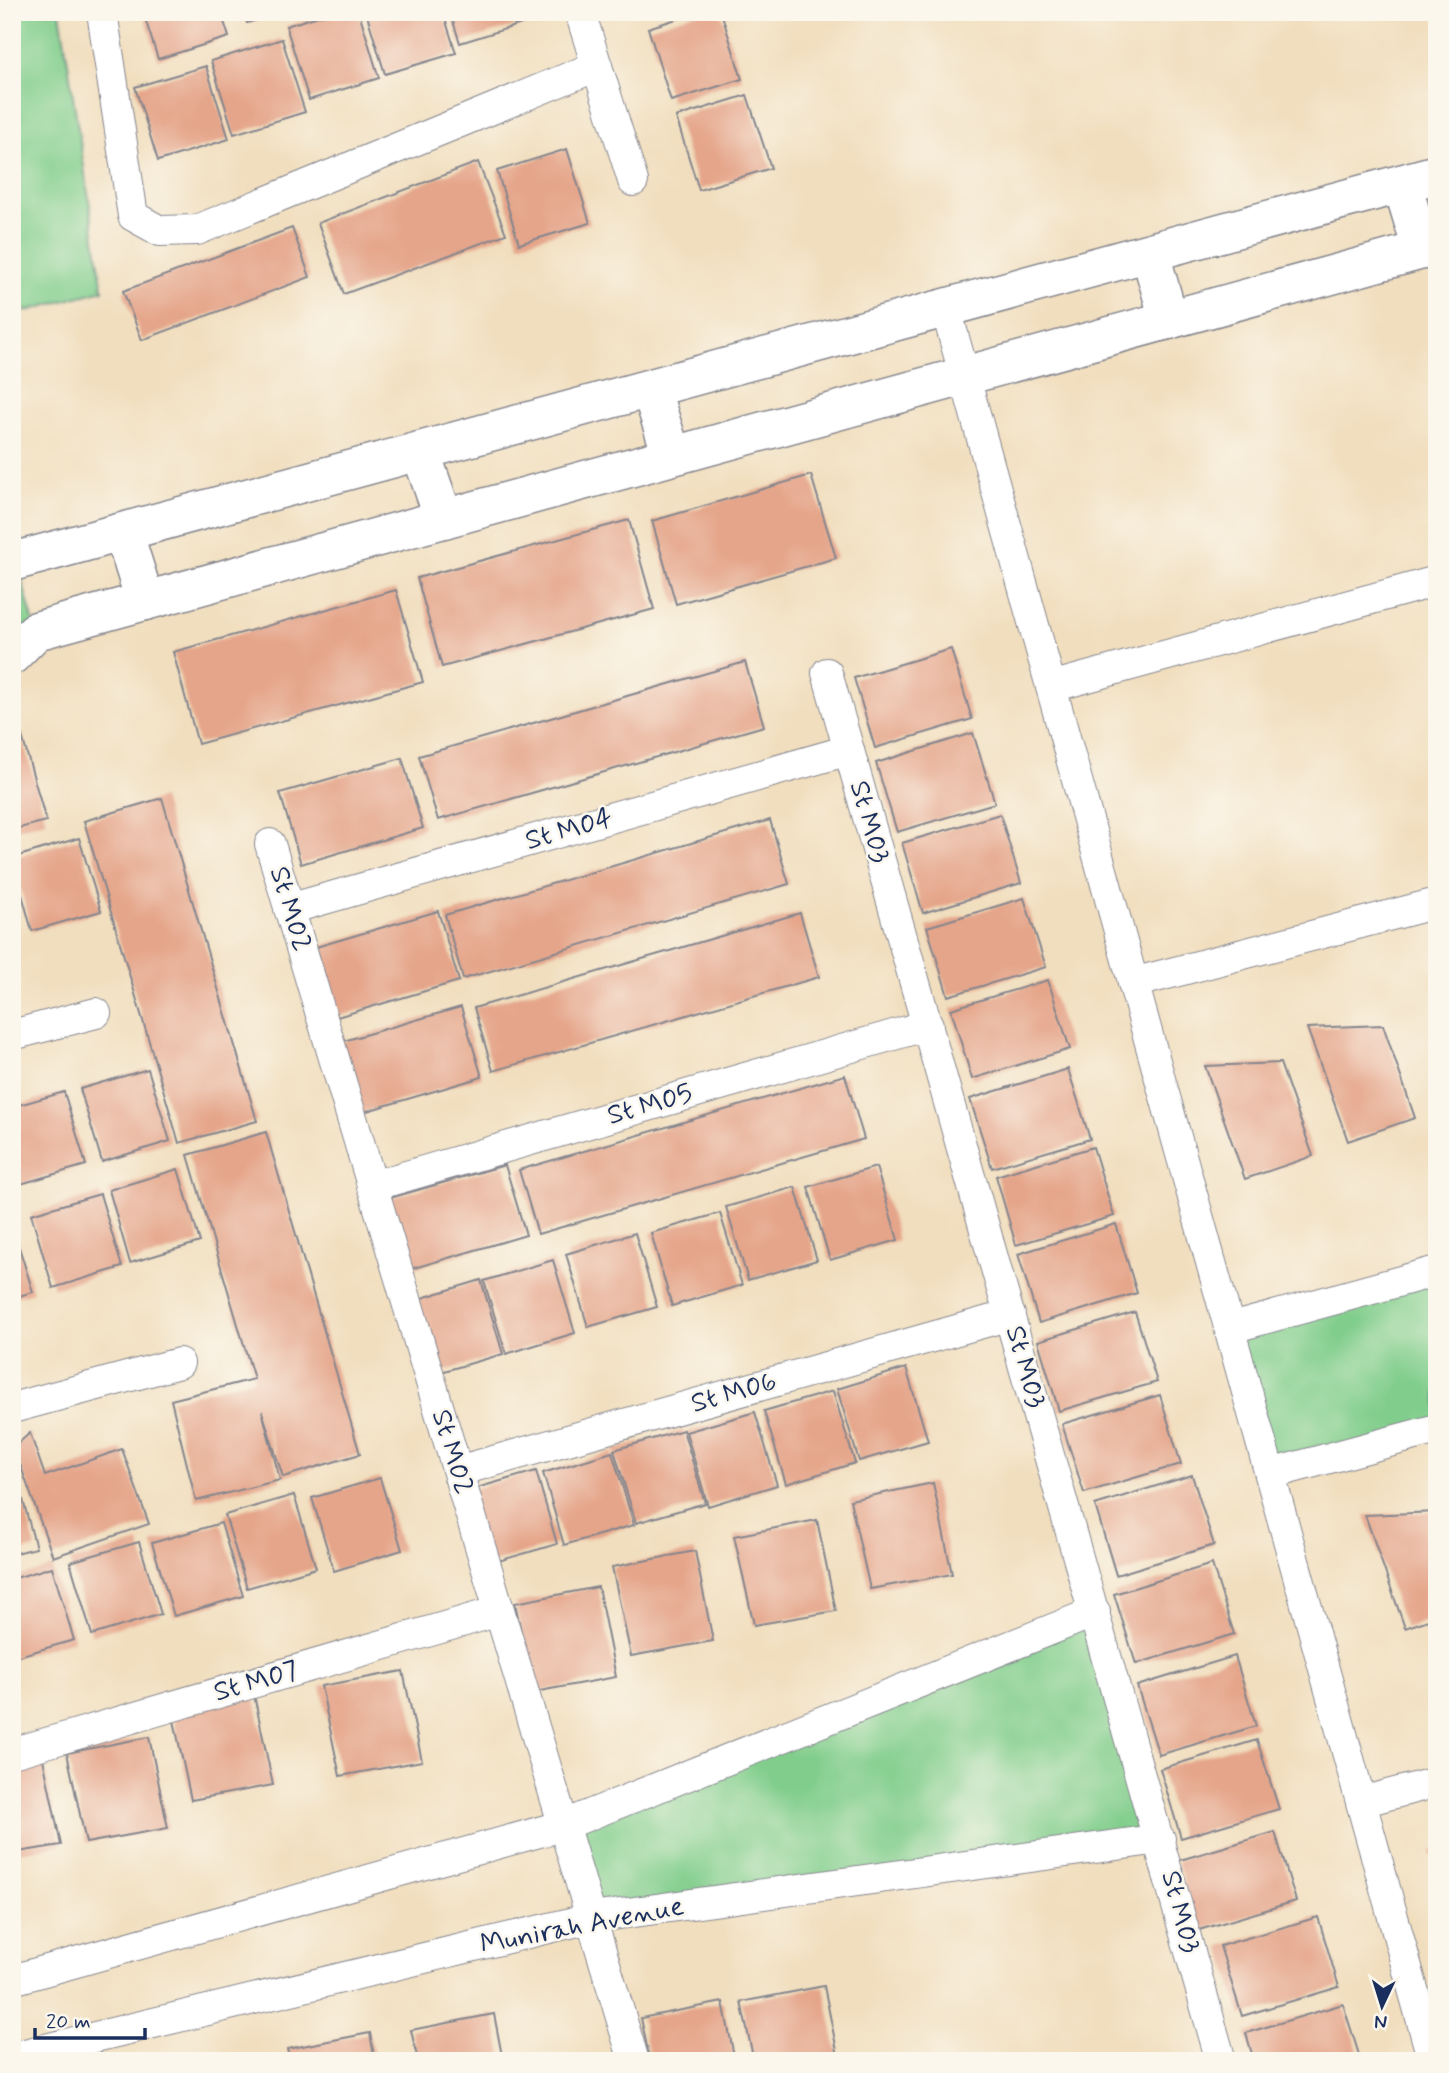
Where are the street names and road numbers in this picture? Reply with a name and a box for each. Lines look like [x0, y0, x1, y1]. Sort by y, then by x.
street label: St M03 [840, 777, 898, 868]
street label: St M04 [521, 800, 617, 860]
street label: St M02 [260, 862, 320, 956]
street label: St M05 [603, 1075, 697, 1135]
street label: St M03 [996, 1322, 1054, 1413]
street label: St M06 [687, 1363, 781, 1423]
street label: St M02 [422, 1405, 482, 1499]
street label: St M07 [209, 1652, 303, 1712]
street label: St M03 [1151, 1867, 1209, 1957]
street label: Munirah Avenue [477, 1888, 687, 1964]

